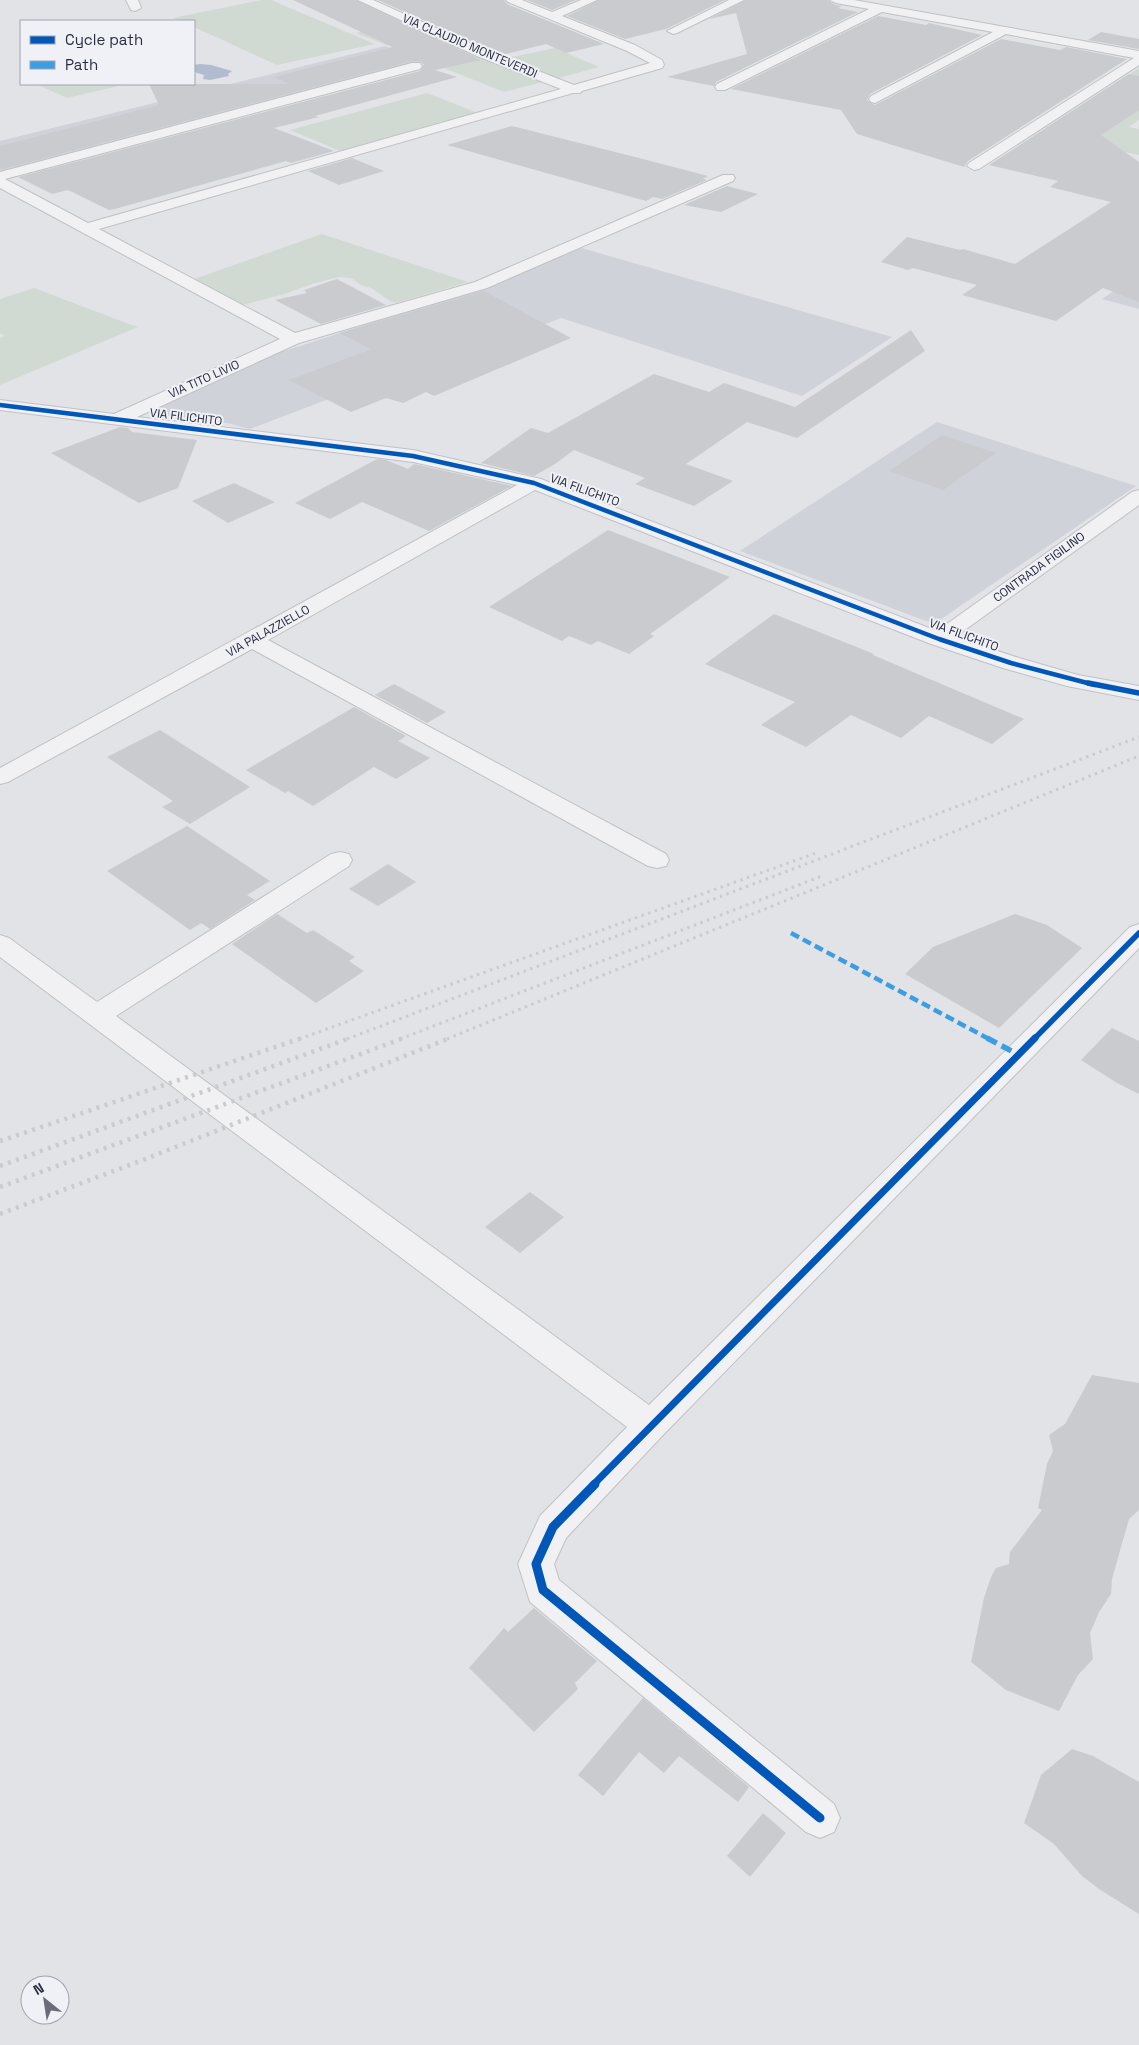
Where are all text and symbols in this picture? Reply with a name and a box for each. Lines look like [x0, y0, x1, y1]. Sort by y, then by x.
street label: VIA CLAUDIO MONTEVERDI [400, 10, 540, 82]
legend [20, 20, 195, 85]
text: Cycle path [65, 30, 143, 49]
text: Path [65, 55, 98, 74]
street label: VIA TITO LIVIO [166, 356, 242, 402]
street label: VIA FILICHITO [149, 405, 223, 429]
street label: VIA FILICHITO [548, 470, 622, 510]
street label: CONTRADA FIGILINO [990, 528, 1088, 606]
street label: VIA PALAZZIELLO [223, 601, 313, 661]
street label: VIA FILICHITO [927, 615, 1001, 655]
north arrow [20, 1975, 70, 2025]
text: N [30, 1979, 47, 1999]

